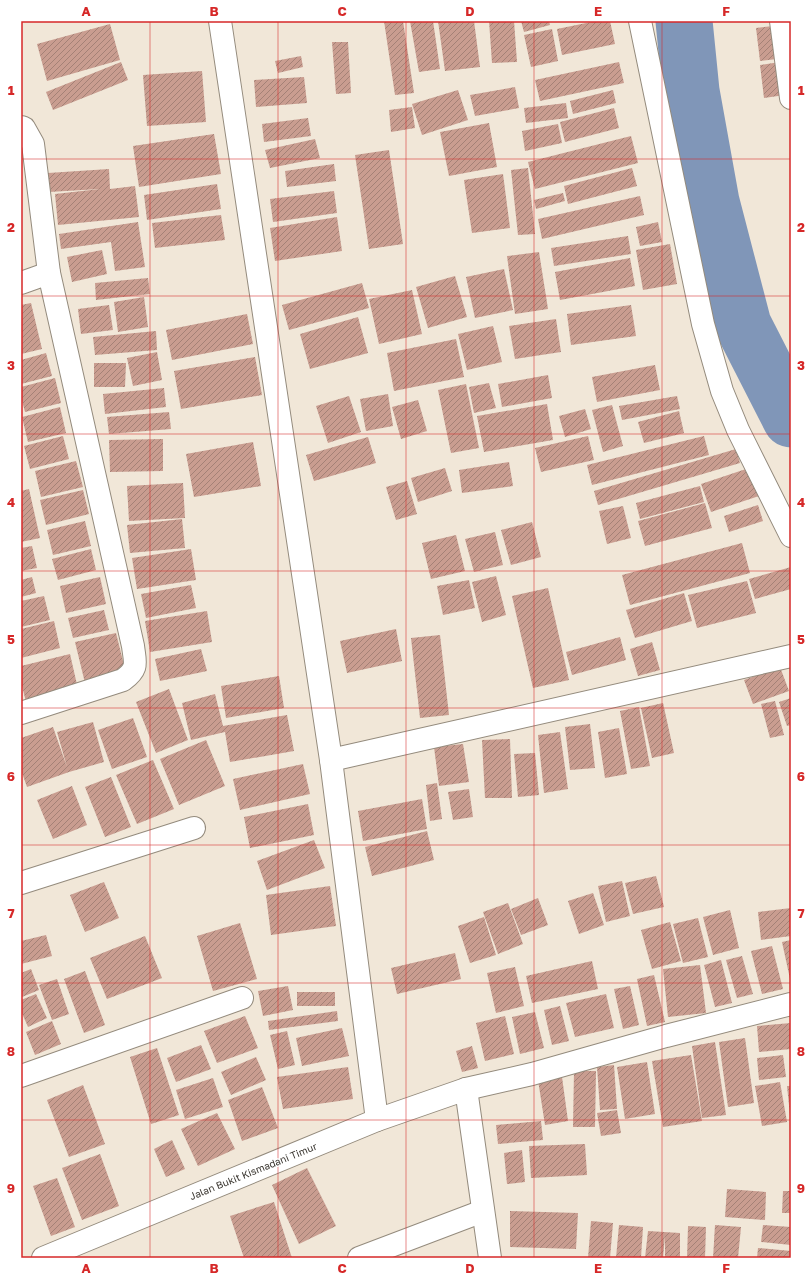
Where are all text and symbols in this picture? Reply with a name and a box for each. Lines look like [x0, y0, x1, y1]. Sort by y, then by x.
text: A [81, 3, 91, 19]
text: B [209, 3, 219, 19]
text: C [337, 3, 347, 19]
text: D [465, 3, 475, 19]
text: E [594, 3, 602, 19]
text: F [722, 3, 730, 19]
text: 1 [8, 82, 15, 98]
text: 1 [798, 82, 805, 98]
text: 2 [7, 219, 15, 235]
text: 2 [797, 219, 805, 235]
text: 3 [7, 357, 15, 373]
text: 3 [797, 357, 805, 373]
text: 4 [7, 494, 15, 510]
text: 4 [797, 494, 805, 510]
text: 5 [7, 631, 15, 647]
text: 5 [797, 631, 805, 647]
text: 6 [7, 768, 15, 784]
text: 6 [797, 768, 805, 784]
text: 7 [7, 905, 15, 921]
text: 7 [797, 905, 805, 921]
text: 8 [7, 1043, 15, 1059]
text: 8 [797, 1043, 805, 1059]
street label: Jalan Bukit Kismadani Timur [187, 1140, 319, 1202]
text: 9 [7, 1180, 15, 1196]
text: 9 [797, 1180, 805, 1196]
text: A [81, 1260, 91, 1276]
text: B [209, 1260, 219, 1276]
text: C [337, 1260, 347, 1276]
text: D [465, 1260, 475, 1276]
text: E [594, 1260, 602, 1276]
text: F [722, 1260, 730, 1276]

